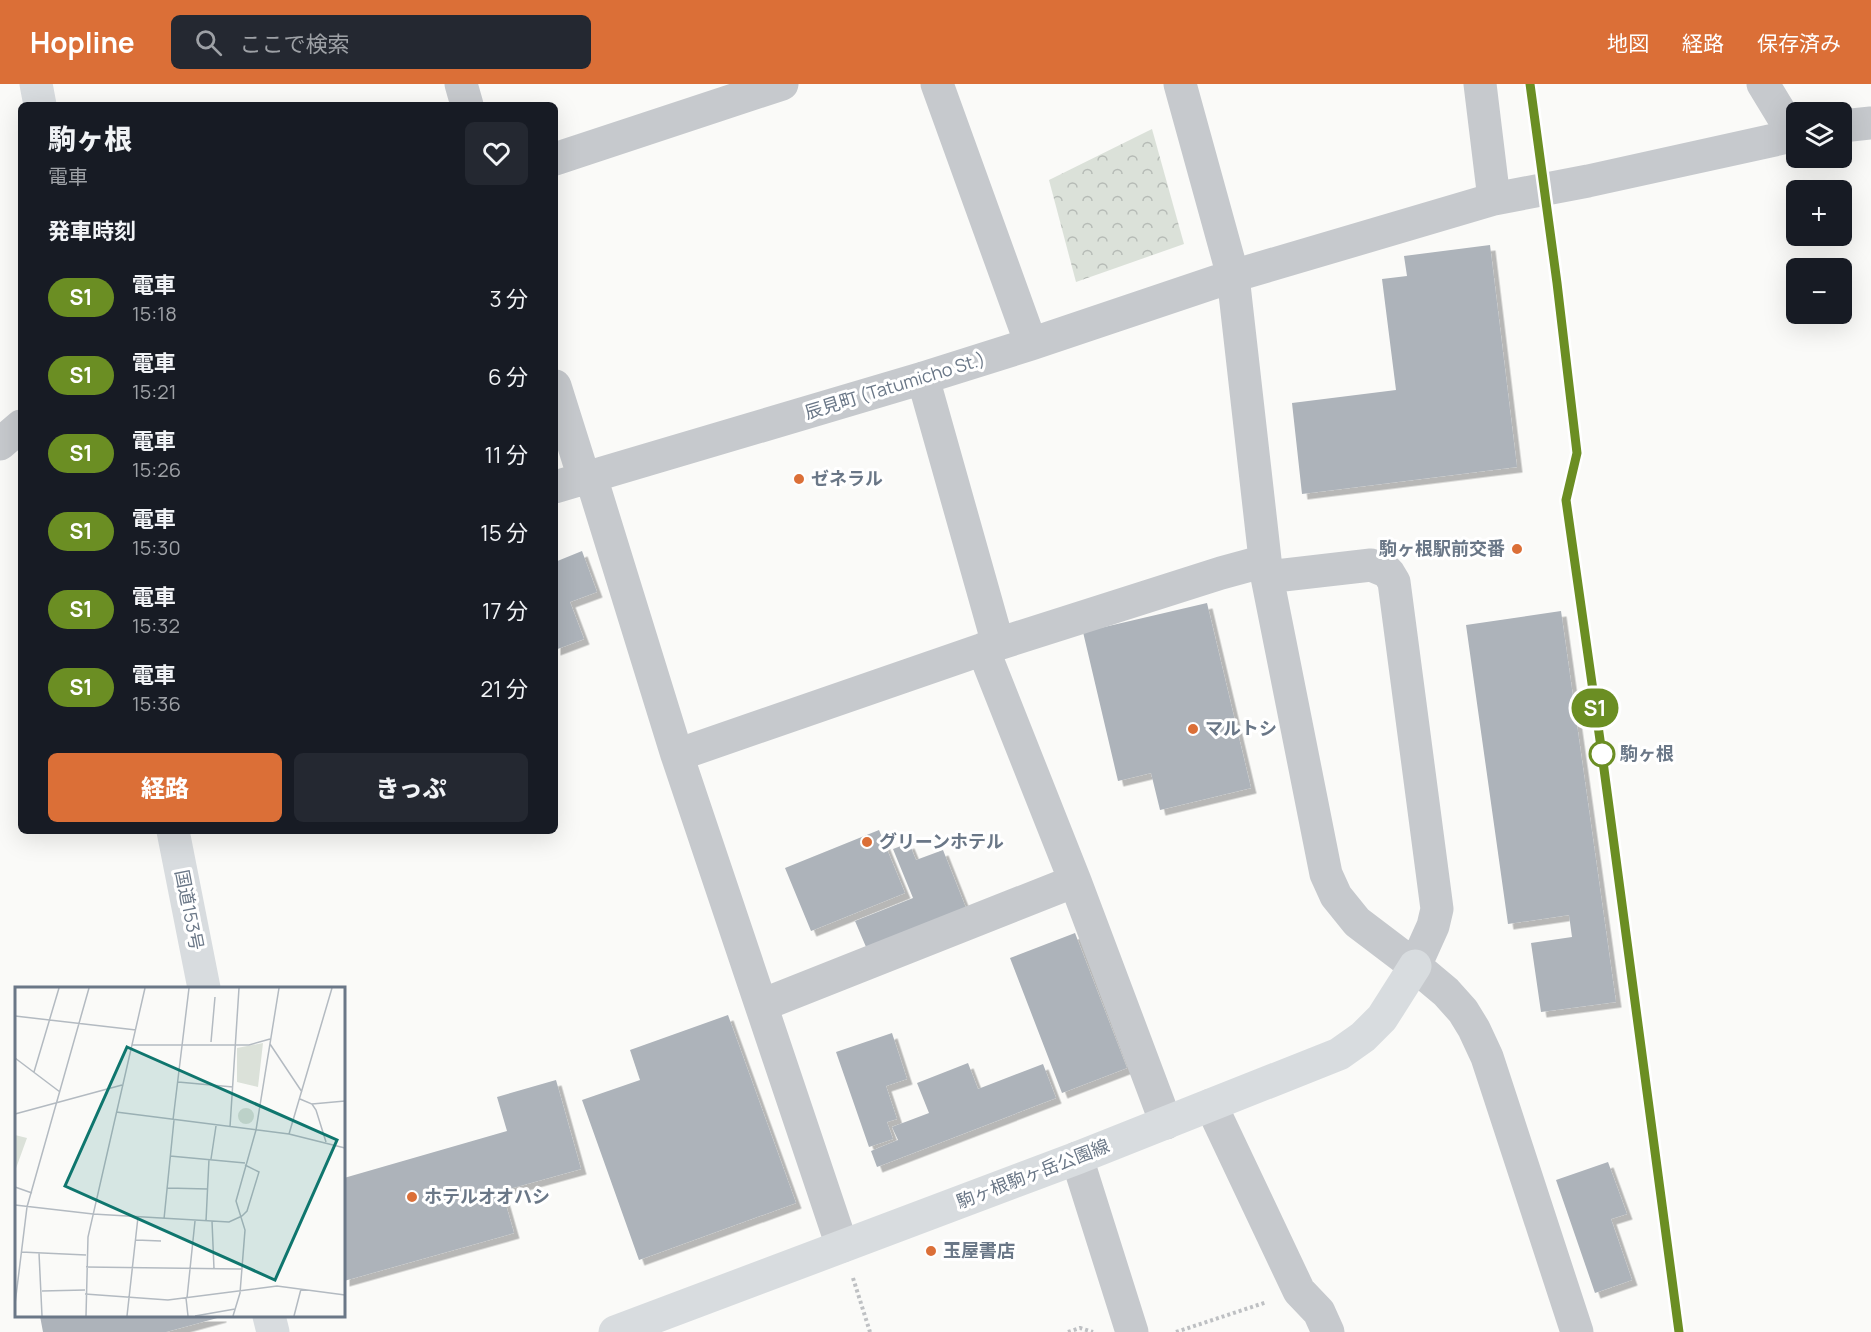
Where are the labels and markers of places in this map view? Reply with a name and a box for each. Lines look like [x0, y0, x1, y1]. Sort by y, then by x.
place label: ゼネラル [811, 466, 883, 490]
marker: ゼネラル [792, 472, 806, 486]
place label: 駒ヶ根駅前交番 [1379, 536, 1505, 560]
marker: 駒ヶ根駅前交番 [1510, 542, 1524, 556]
place label: マルトシ [1205, 716, 1277, 740]
marker: マルトシ [1186, 722, 1200, 736]
marker: 駒ヶ根 [1589, 741, 1615, 767]
place label: 駒ヶ根 [1620, 741, 1674, 765]
place label: グリーンホテル [879, 829, 1004, 853]
marker: グリーンホテル [860, 835, 874, 849]
place label: ホテルオオハシ [424, 1184, 550, 1208]
marker: ホテルオオハシ [405, 1190, 419, 1204]
place label: 玉屋書店 [943, 1238, 1015, 1262]
marker: 玉屋書店 [924, 1244, 938, 1258]

